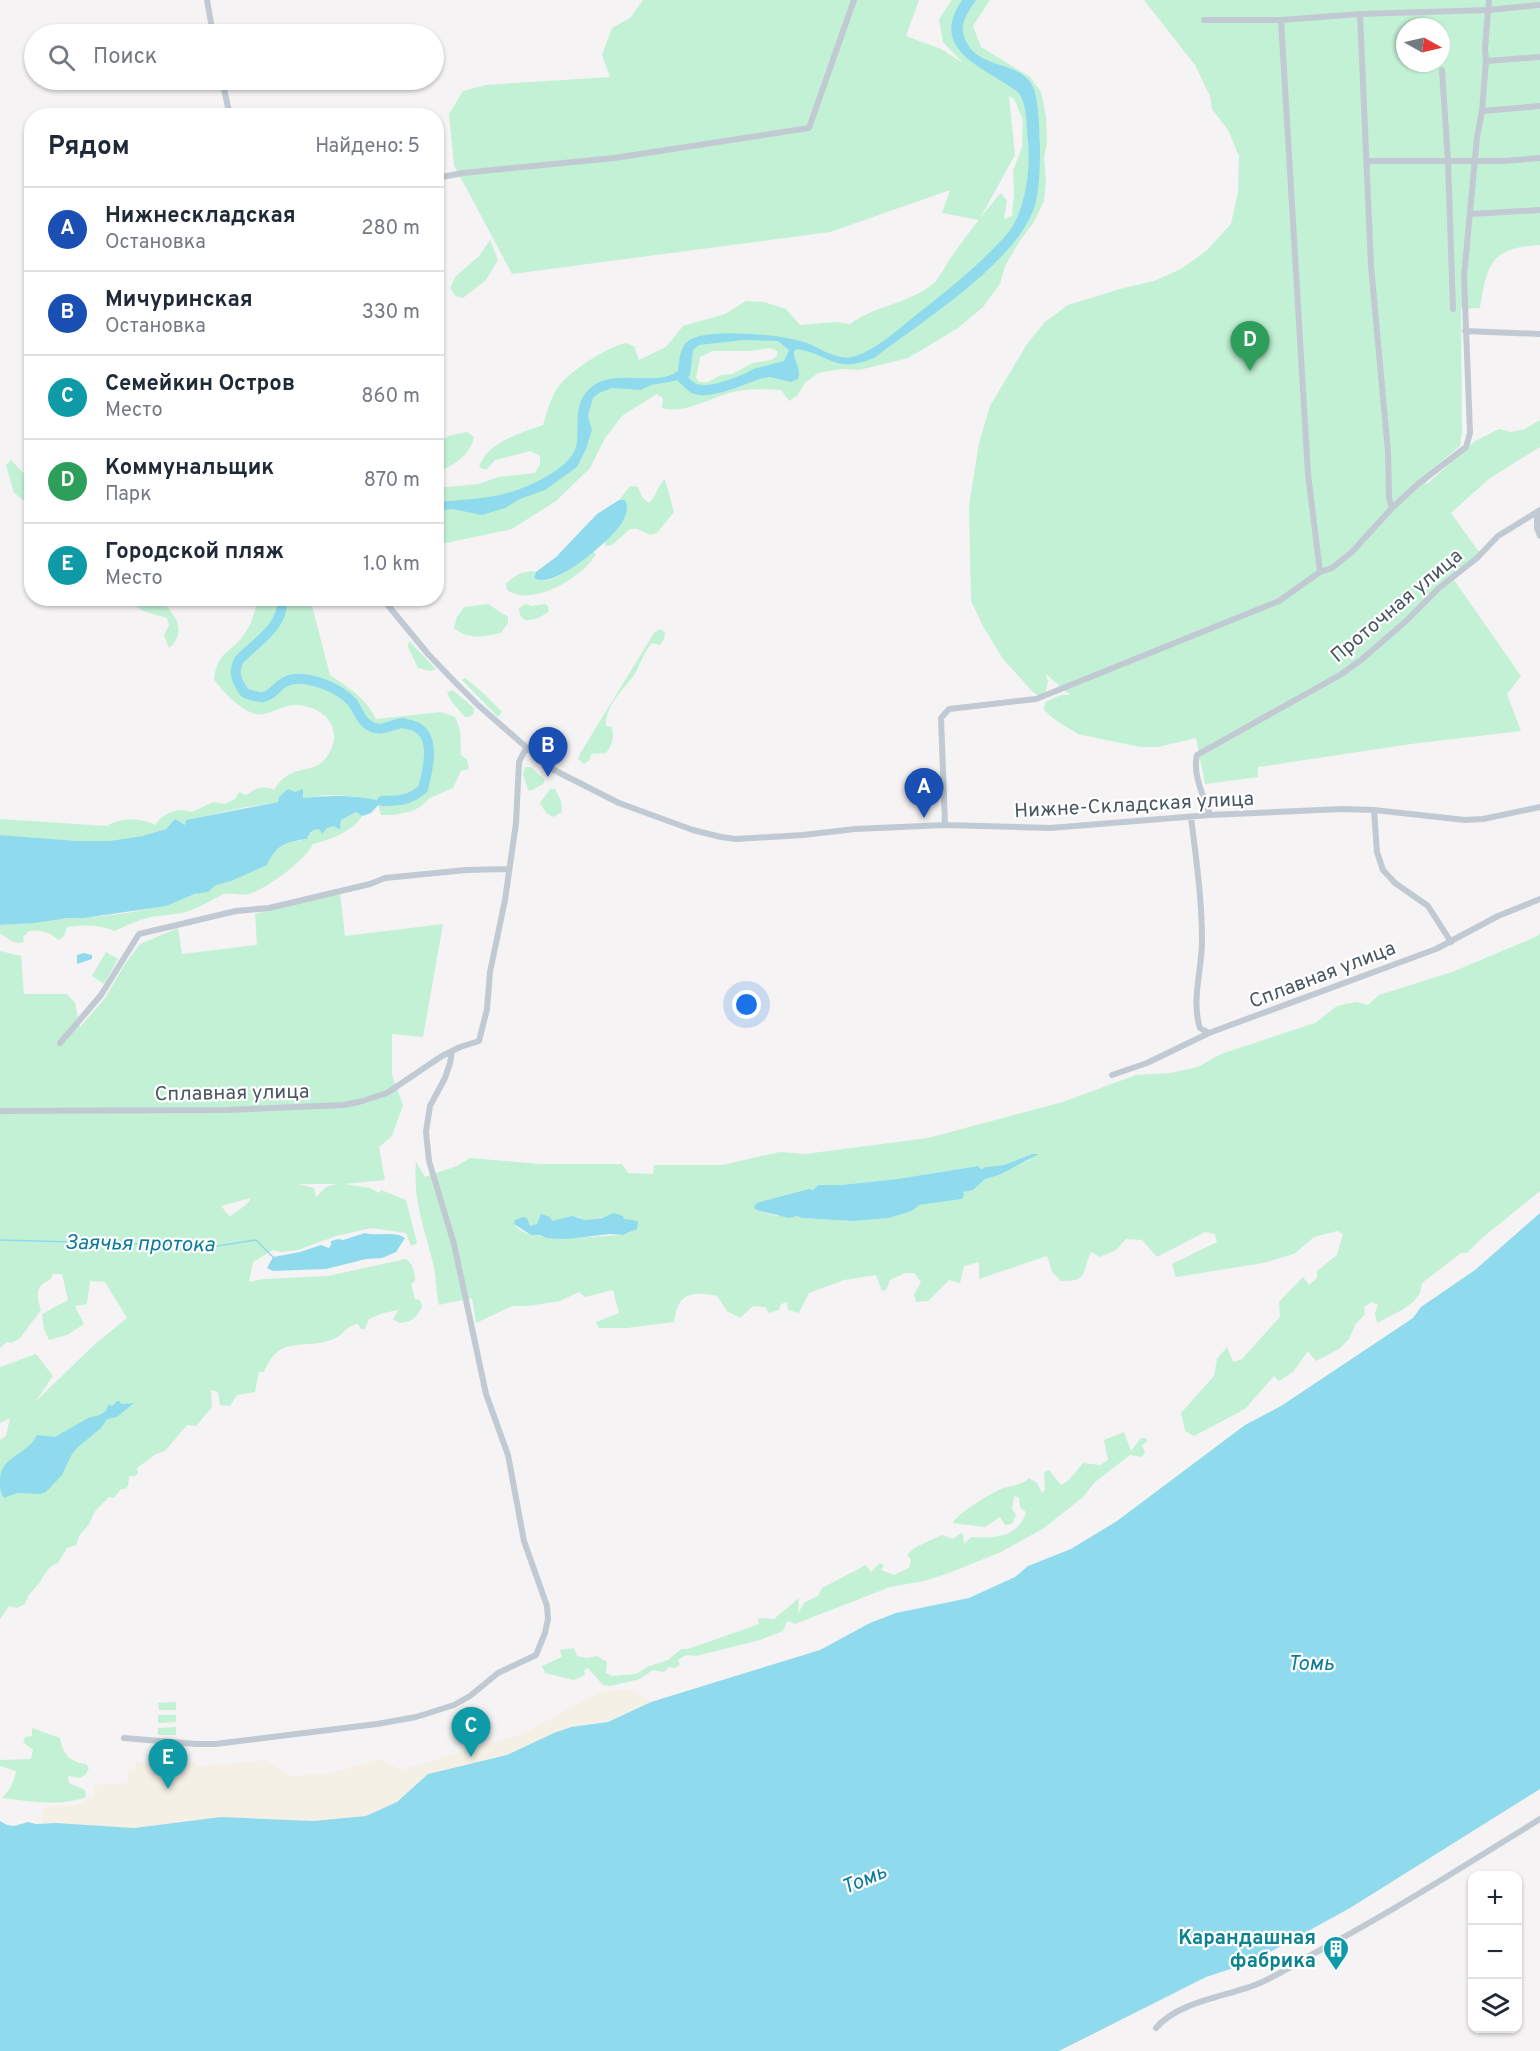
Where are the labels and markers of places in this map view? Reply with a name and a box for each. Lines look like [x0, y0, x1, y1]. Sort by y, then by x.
pin: D [1230, 322, 1270, 371]
pin: B [528, 728, 568, 777]
pin: A [904, 768, 944, 818]
pin: C [452, 1708, 490, 1757]
pin: E [148, 1740, 188, 1789]
place label: Карандашная фабрика [1178, 1926, 1316, 1975]
building icon: Карандашная фабрика [1321, 1934, 1351, 1972]

